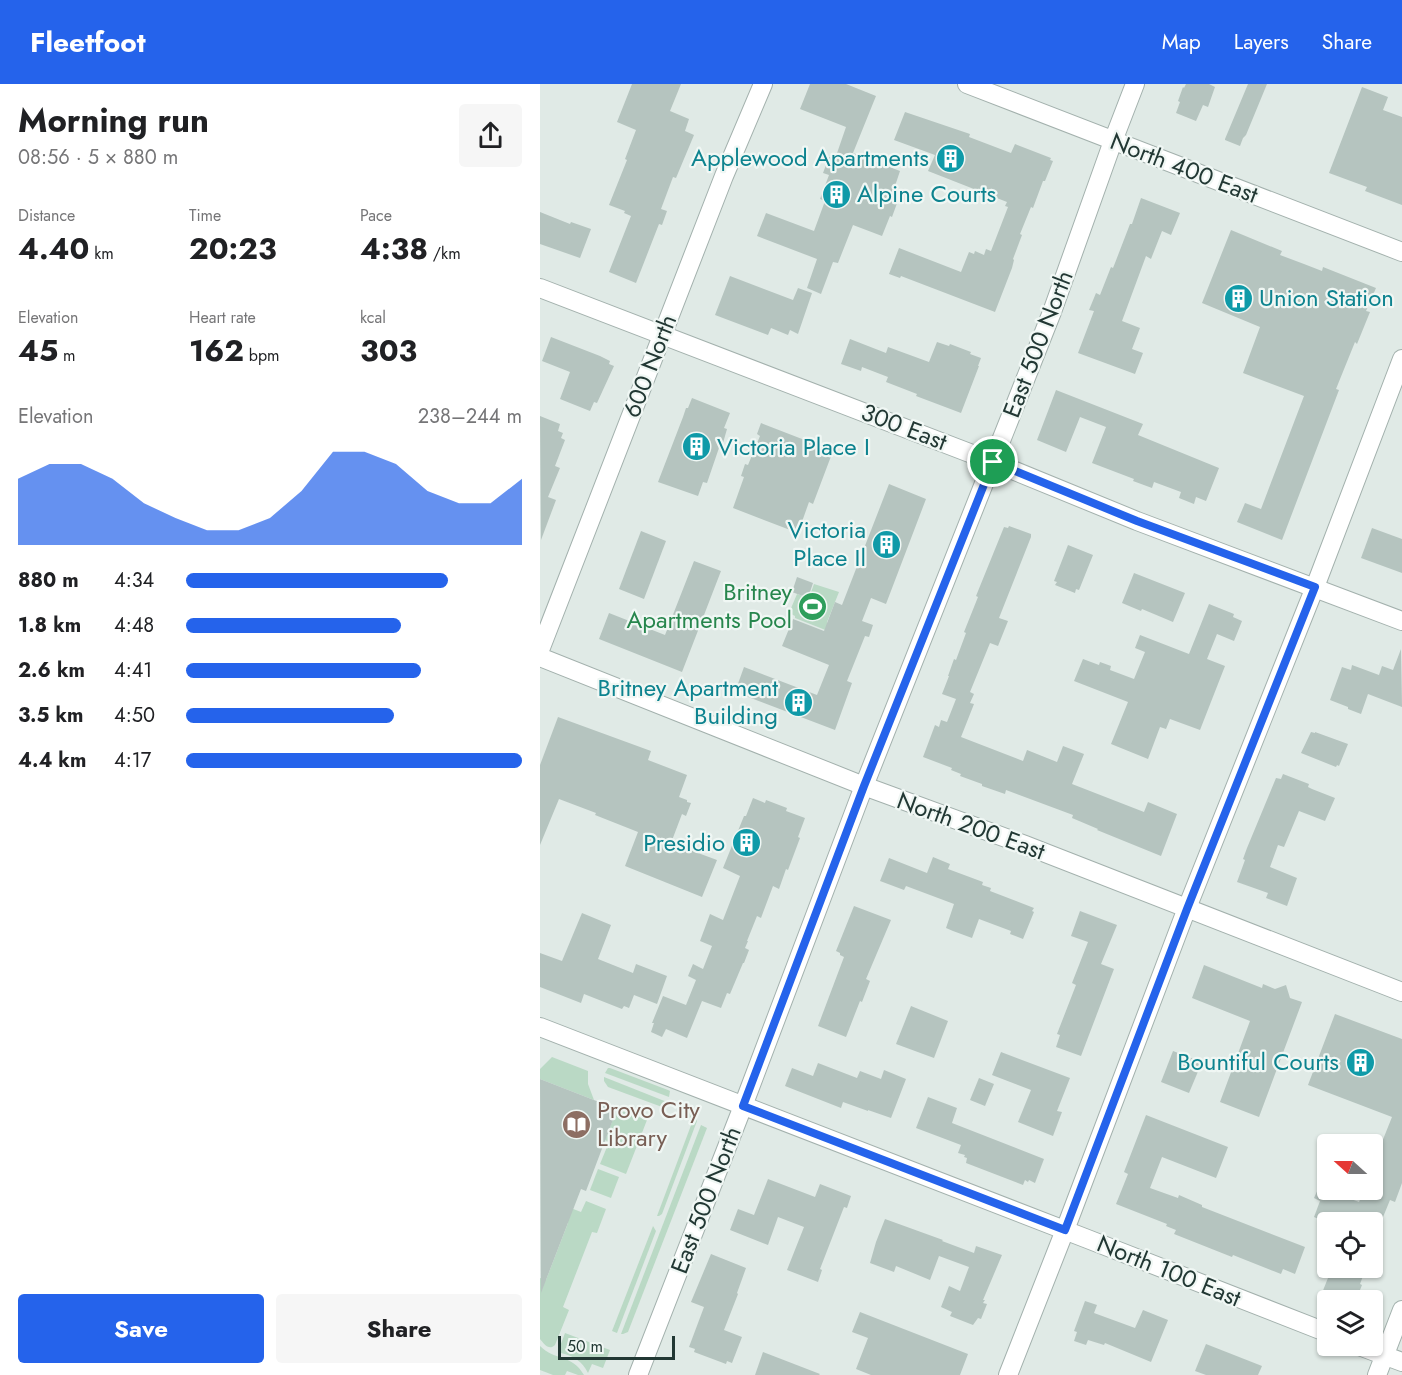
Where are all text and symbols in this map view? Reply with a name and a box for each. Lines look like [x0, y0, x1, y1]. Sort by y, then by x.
text: Fleetfoot [30, 22, 146, 63]
text: Map [1162, 27, 1201, 57]
text: Layers [1234, 27, 1289, 57]
text: Share [1322, 27, 1372, 57]
text: Morning run [18, 97, 209, 144]
button: share [459, 104, 522, 167]
street label: North 400 East [1105, 123, 1263, 212]
place label: Applewood Apartments [691, 140, 929, 175]
building icon: Applewood Apartments [934, 142, 966, 174]
text: 08:56 · 5 × 880 m [18, 143, 178, 172]
place label: Alpine Courts [857, 176, 996, 211]
building icon: Alpine Courts [820, 178, 852, 210]
text: Distance [18, 204, 75, 227]
text: Time [189, 204, 221, 227]
text: Pace [360, 204, 392, 227]
text: 4.40 [18, 227, 89, 270]
text: 20:23 [189, 227, 277, 270]
text: 4:38 [360, 227, 428, 270]
text: km [89, 242, 114, 265]
text: /km [428, 242, 461, 265]
street label: East 500 North [993, 265, 1082, 423]
place label: Union Station [1259, 280, 1394, 315]
building icon: Union Station [1222, 282, 1254, 314]
text: Elevation [18, 306, 78, 329]
text: Heart rate [189, 306, 256, 329]
text: kcal [360, 306, 386, 329]
street label: 600 North [614, 309, 685, 423]
text: 45 [18, 329, 58, 372]
text: 162 [189, 329, 244, 372]
text: 303 [360, 329, 417, 372]
text: m [58, 344, 76, 367]
text: bpm [244, 344, 280, 367]
street label: 300 East [856, 394, 952, 459]
text: Elevation [18, 402, 93, 431]
text: 238–244 m [418, 402, 522, 431]
place label: Victoria Place I [717, 429, 870, 464]
building icon: Victoria Place I [680, 431, 712, 463]
pin [967, 436, 1018, 487]
icon: arrive [976, 445, 1009, 478]
place label: Victoria Place Il [788, 512, 866, 575]
building icon: Victoria Place Il [871, 528, 903, 560]
text: 880 m [18, 566, 79, 595]
text: 4:34 [114, 566, 154, 595]
place label: Britney Apartments Pool [626, 574, 792, 637]
sports icon: Britney Apartments Pool [797, 590, 829, 622]
text: 1.8 km [18, 611, 81, 640]
text: 4:48 [114, 611, 154, 640]
text: 2.6 km [18, 656, 85, 685]
text: 4:41 [114, 656, 152, 685]
place label: Britney Apartment Building [598, 670, 778, 733]
building icon: Britney Apartment Building [783, 686, 815, 718]
text: 3.5 km [18, 701, 83, 730]
text: 4:50 [114, 701, 155, 730]
text: 4.4 km [18, 746, 86, 775]
text: 4:17 [114, 746, 151, 775]
street label: North 200 East [892, 783, 1050, 869]
place label: Presidio [643, 825, 725, 860]
building icon: Presidio [730, 827, 762, 859]
place label: Bountiful Courts [1177, 1044, 1339, 1079]
building icon: Bountiful Courts [1344, 1046, 1376, 1078]
place label: Provo City Library [597, 1092, 700, 1155]
library icon: Provo City Library [560, 1108, 592, 1140]
street label: East 500 North [661, 1121, 750, 1279]
north arrow [1317, 1134, 1383, 1200]
map controls [1317, 1134, 1383, 1356]
button: locate [1317, 1212, 1383, 1278]
street label: North 100 East [1092, 1226, 1247, 1315]
button: layers [1317, 1290, 1383, 1356]
button: Save [18, 1294, 264, 1363]
button: Share [276, 1294, 522, 1363]
scale bar [558, 1333, 675, 1360]
text: 50 m [567, 1335, 603, 1358]

